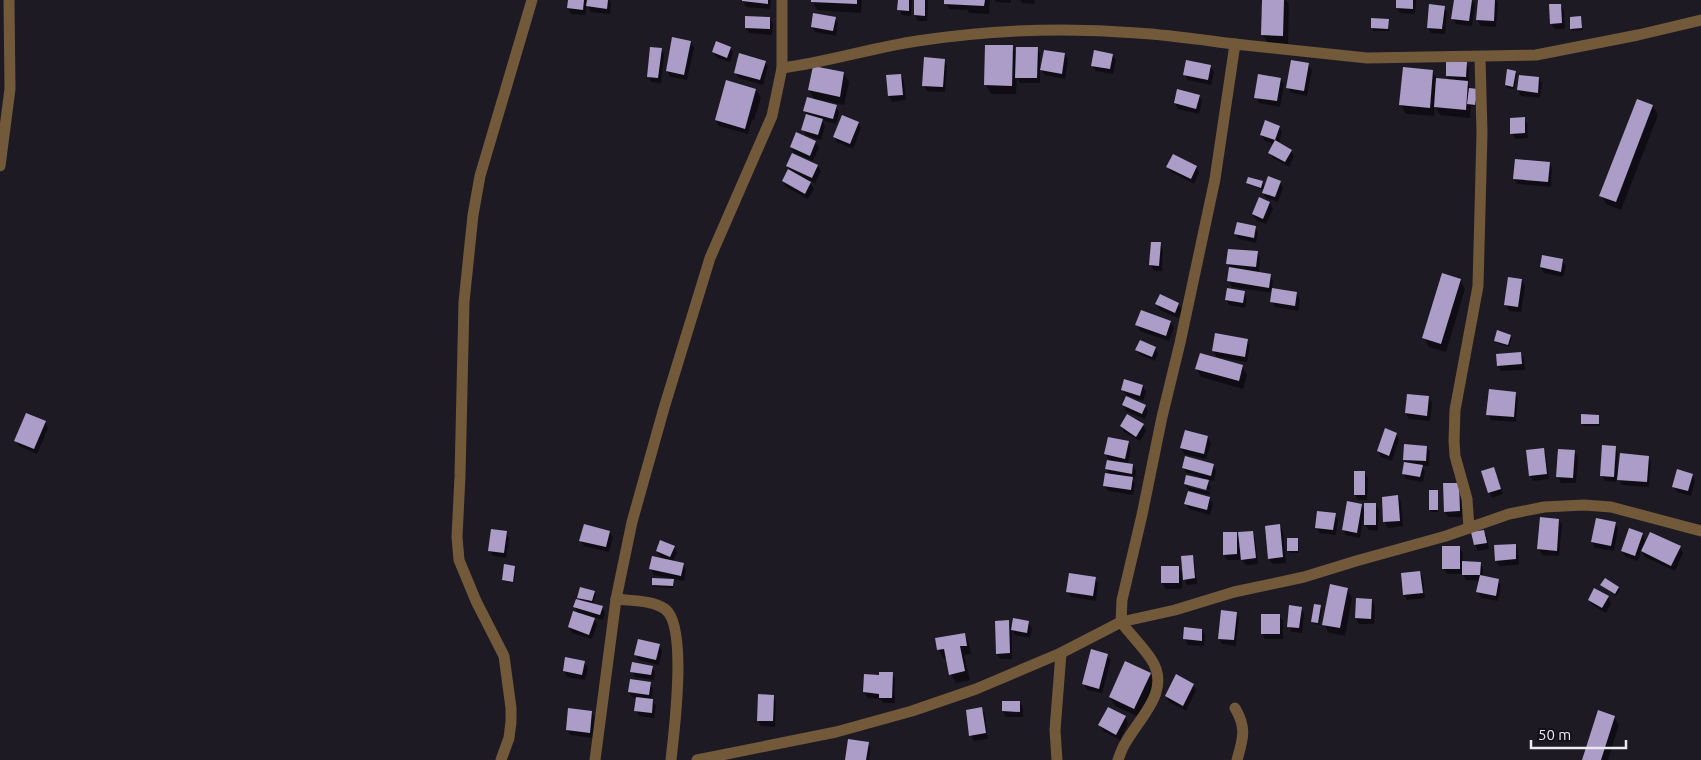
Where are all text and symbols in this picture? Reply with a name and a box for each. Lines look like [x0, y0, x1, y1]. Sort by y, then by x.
scale bar [1531, 718, 1626, 750]
text: 50 m [1538, 726, 1571, 743]

